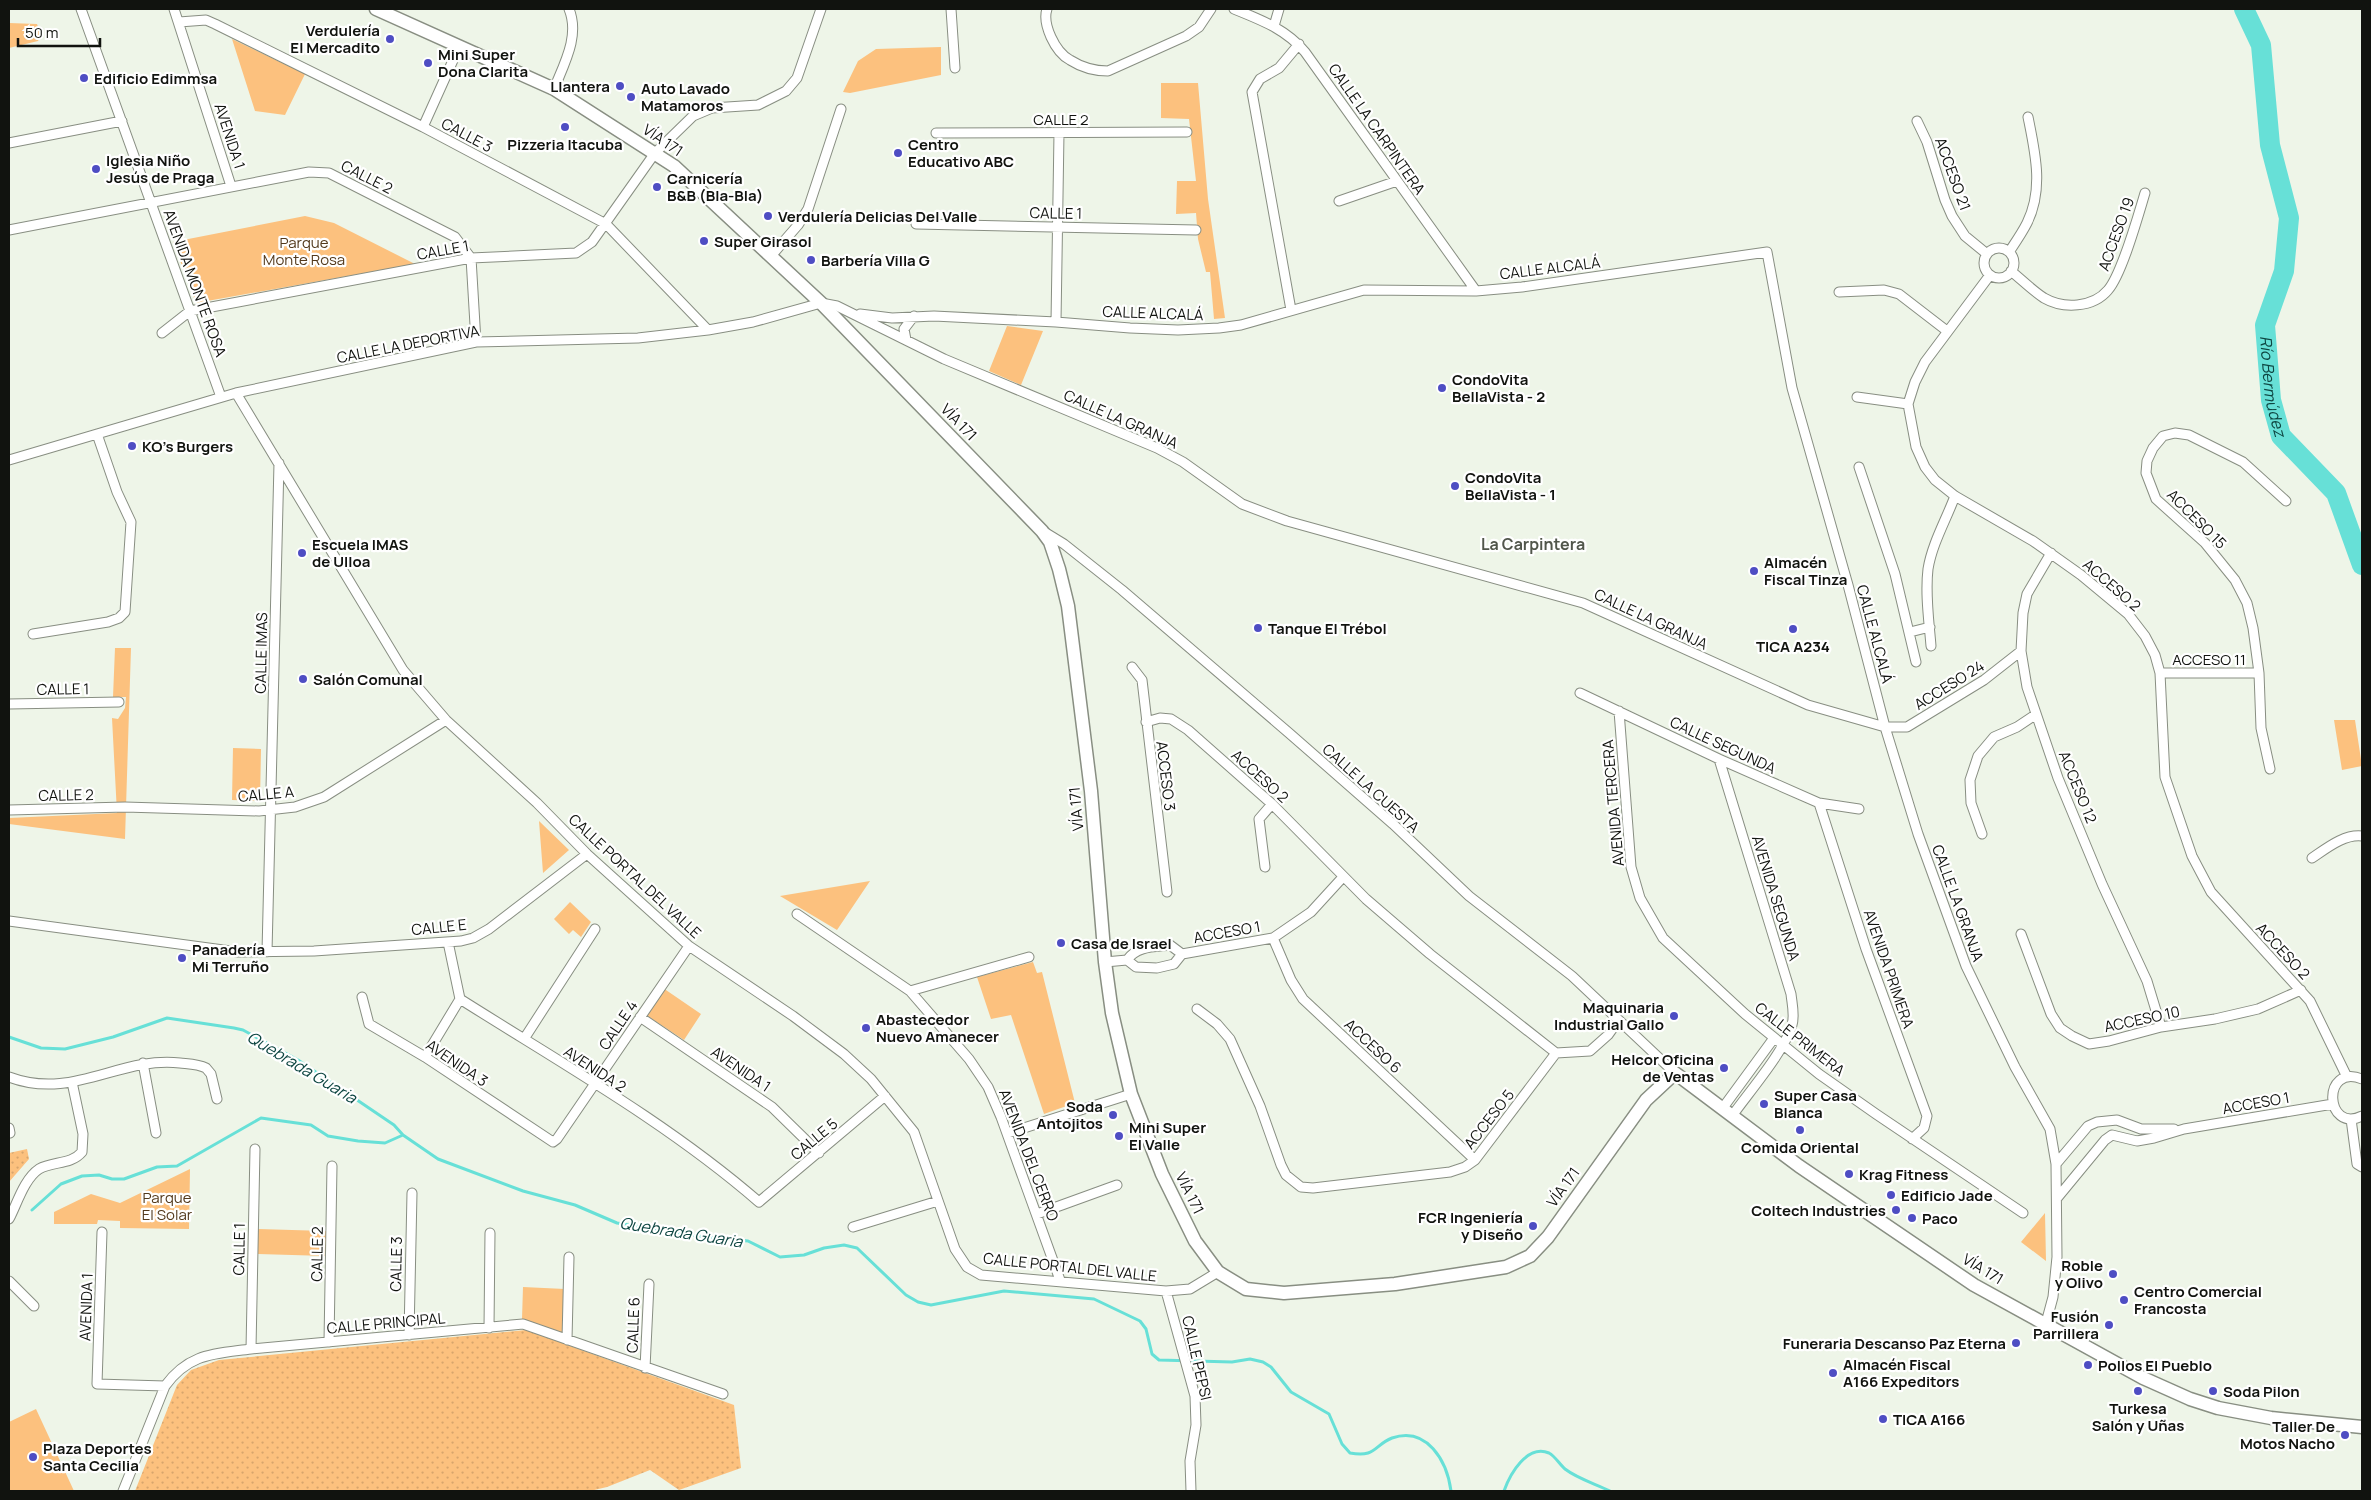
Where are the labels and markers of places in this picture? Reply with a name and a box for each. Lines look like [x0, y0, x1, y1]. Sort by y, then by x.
place label: Verdulería El Mercadito [290, 20, 380, 58]
marker: Verdulería El Mercadito [384, 33, 396, 45]
place label: Mini Super Dona Clarita [438, 44, 528, 82]
marker: Mini Super Dona Clarita [422, 57, 434, 69]
place label: Edificio Edimmsa [94, 68, 217, 89]
marker: Edificio Edimmsa [78, 72, 90, 84]
place label: Llantera [550, 76, 610, 97]
place label: Auto Lavado Matamoros [641, 78, 730, 116]
marker: Llantera [614, 80, 626, 92]
marker: Auto Lavado Matamoros [625, 91, 637, 103]
marker: Pizzeria Itacuba [559, 121, 571, 133]
place label: Pizzeria Itacuba [507, 134, 623, 155]
place label: Centro Educativo ABC [908, 134, 1014, 172]
marker: Centro Educativo ABC [892, 147, 904, 159]
place label: Iglesia Niño Jesús de Praga [106, 150, 214, 188]
marker: Iglesia Niño Jesús de Praga [90, 163, 102, 175]
place label: Carnicería B&B (Bla-Bla) [667, 168, 763, 206]
marker: Carnicería B&B (Bla-Bla) [651, 181, 663, 193]
place label: Verdulería Delicias Del Valle [778, 206, 977, 227]
marker: Verdulería Delicias Del Valle [762, 210, 774, 222]
place label: Super Girasol [714, 231, 812, 252]
marker: Super Girasol [698, 235, 710, 247]
place label: Barbería Villa G [821, 250, 930, 271]
marker: Barbería Villa G [805, 254, 817, 266]
place label: CondoVita BellaVista - 2 [1452, 369, 1545, 407]
marker: CondoVita BellaVista - 2 [1436, 382, 1448, 394]
place label: KO's Burgers [142, 436, 233, 457]
marker: KO's Burgers [126, 440, 138, 452]
place label: CondoVita BellaVista - 1 [1465, 467, 1556, 505]
marker: CondoVita BellaVista - 1 [1449, 480, 1461, 492]
place label: Escuela IMAS de Ulloa [312, 534, 409, 572]
marker: Escuela IMAS de Ulloa [296, 547, 308, 559]
place label: Almacén Fiscal Tinza [1764, 552, 1847, 590]
marker: Almacén Fiscal Tinza [1748, 565, 1760, 577]
place label: Tanque El Trébol [1268, 618, 1387, 639]
marker: Tanque El Trébol [1252, 622, 1264, 634]
marker: TICA A234 [1787, 623, 1799, 635]
place label: TICA A234 [1756, 636, 1830, 657]
place label: Salón Comunal [313, 669, 423, 690]
marker: Salón Comunal [297, 673, 309, 685]
place label: Casa de Israel [1071, 933, 1172, 954]
marker: Casa de Israel [1055, 937, 1067, 949]
place label: Panadería Mi Terruño [192, 939, 269, 977]
marker: Panadería Mi Terruño [176, 952, 188, 964]
place label: Maquinaria Industrial Gallo [1554, 997, 1664, 1035]
place label: Abastecedor Nuevo Amanecer [876, 1009, 999, 1047]
marker: Maquinaria Industrial Gallo [1668, 1010, 1680, 1022]
marker: Abastecedor Nuevo Amanecer [860, 1022, 872, 1034]
place label: Helcor Oficina de Ventas [1611, 1049, 1714, 1087]
marker: Helcor Oficina de Ventas [1718, 1062, 1730, 1074]
place label: Super Casa Blanca [1774, 1085, 1857, 1123]
place label: Soda Antojitos [1036, 1096, 1103, 1134]
marker: Super Casa Blanca [1758, 1098, 1770, 1110]
marker: Soda Antojitos [1107, 1109, 1119, 1121]
place label: Mini Super El Valle [1129, 1117, 1206, 1155]
marker: Comida Oriental [1794, 1124, 1806, 1136]
marker: Mini Super El Valle [1113, 1130, 1125, 1142]
place label: Comida Oriental [1741, 1137, 1859, 1158]
place label: Krag Fitness [1859, 1164, 1948, 1185]
marker: Krag Fitness [1843, 1168, 1855, 1180]
place label: Edificio Jade [1901, 1185, 1993, 1206]
marker: Edificio Jade [1885, 1189, 1897, 1201]
place label: Coltech Industries [1751, 1200, 1886, 1221]
marker: Coltech Industries [1890, 1204, 1902, 1216]
place label: FCR Ingeniería y Diseño [1418, 1207, 1523, 1245]
place label: Paco [1922, 1208, 1958, 1229]
marker: Paco [1906, 1212, 1918, 1224]
marker: FCR Ingeniería y Diseño [1527, 1220, 1539, 1232]
place label: Roble y Olivo [2055, 1255, 2103, 1293]
marker: Roble y Olivo [2107, 1268, 2119, 1280]
place label: Centro Comercial Francosta [2134, 1281, 2262, 1319]
marker: Centro Comercial Francosta [2118, 1294, 2130, 1306]
place label: Fusión Parrillera [2033, 1306, 2099, 1344]
marker: Fusión Parrillera [2103, 1319, 2115, 1331]
place label: Funeraria Descanso Paz Eterna [1783, 1333, 2006, 1354]
marker: Funeraria Descanso Paz Eterna [2010, 1337, 2022, 1349]
place label: Almacén Fiscal A166 Expeditors [1843, 1354, 1959, 1392]
place label: Pollos El Pueblo [2098, 1355, 2212, 1376]
marker: Pollos El Pueblo [2082, 1359, 2094, 1371]
marker: Almacén Fiscal A166 Expeditors [1827, 1367, 1839, 1379]
place label: Soda Pilon [2223, 1381, 2300, 1402]
marker: Turkesa Salón y Uñas [2132, 1385, 2144, 1397]
marker: Soda Pilon [2207, 1385, 2219, 1397]
place label: Turkesa Salón y Uñas [2092, 1398, 2184, 1436]
place label: TICA A166 [1893, 1409, 1965, 1430]
marker: TICA A166 [1877, 1413, 1889, 1425]
place label: Taller De Motos Nacho [2240, 1416, 2335, 1454]
marker: Taller De Motos Nacho [2339, 1429, 2351, 1441]
place label: Plaza Deportes Santa Cecilia [43, 1438, 152, 1476]
marker: Plaza Deportes Santa Cecilia [27, 1451, 39, 1463]

